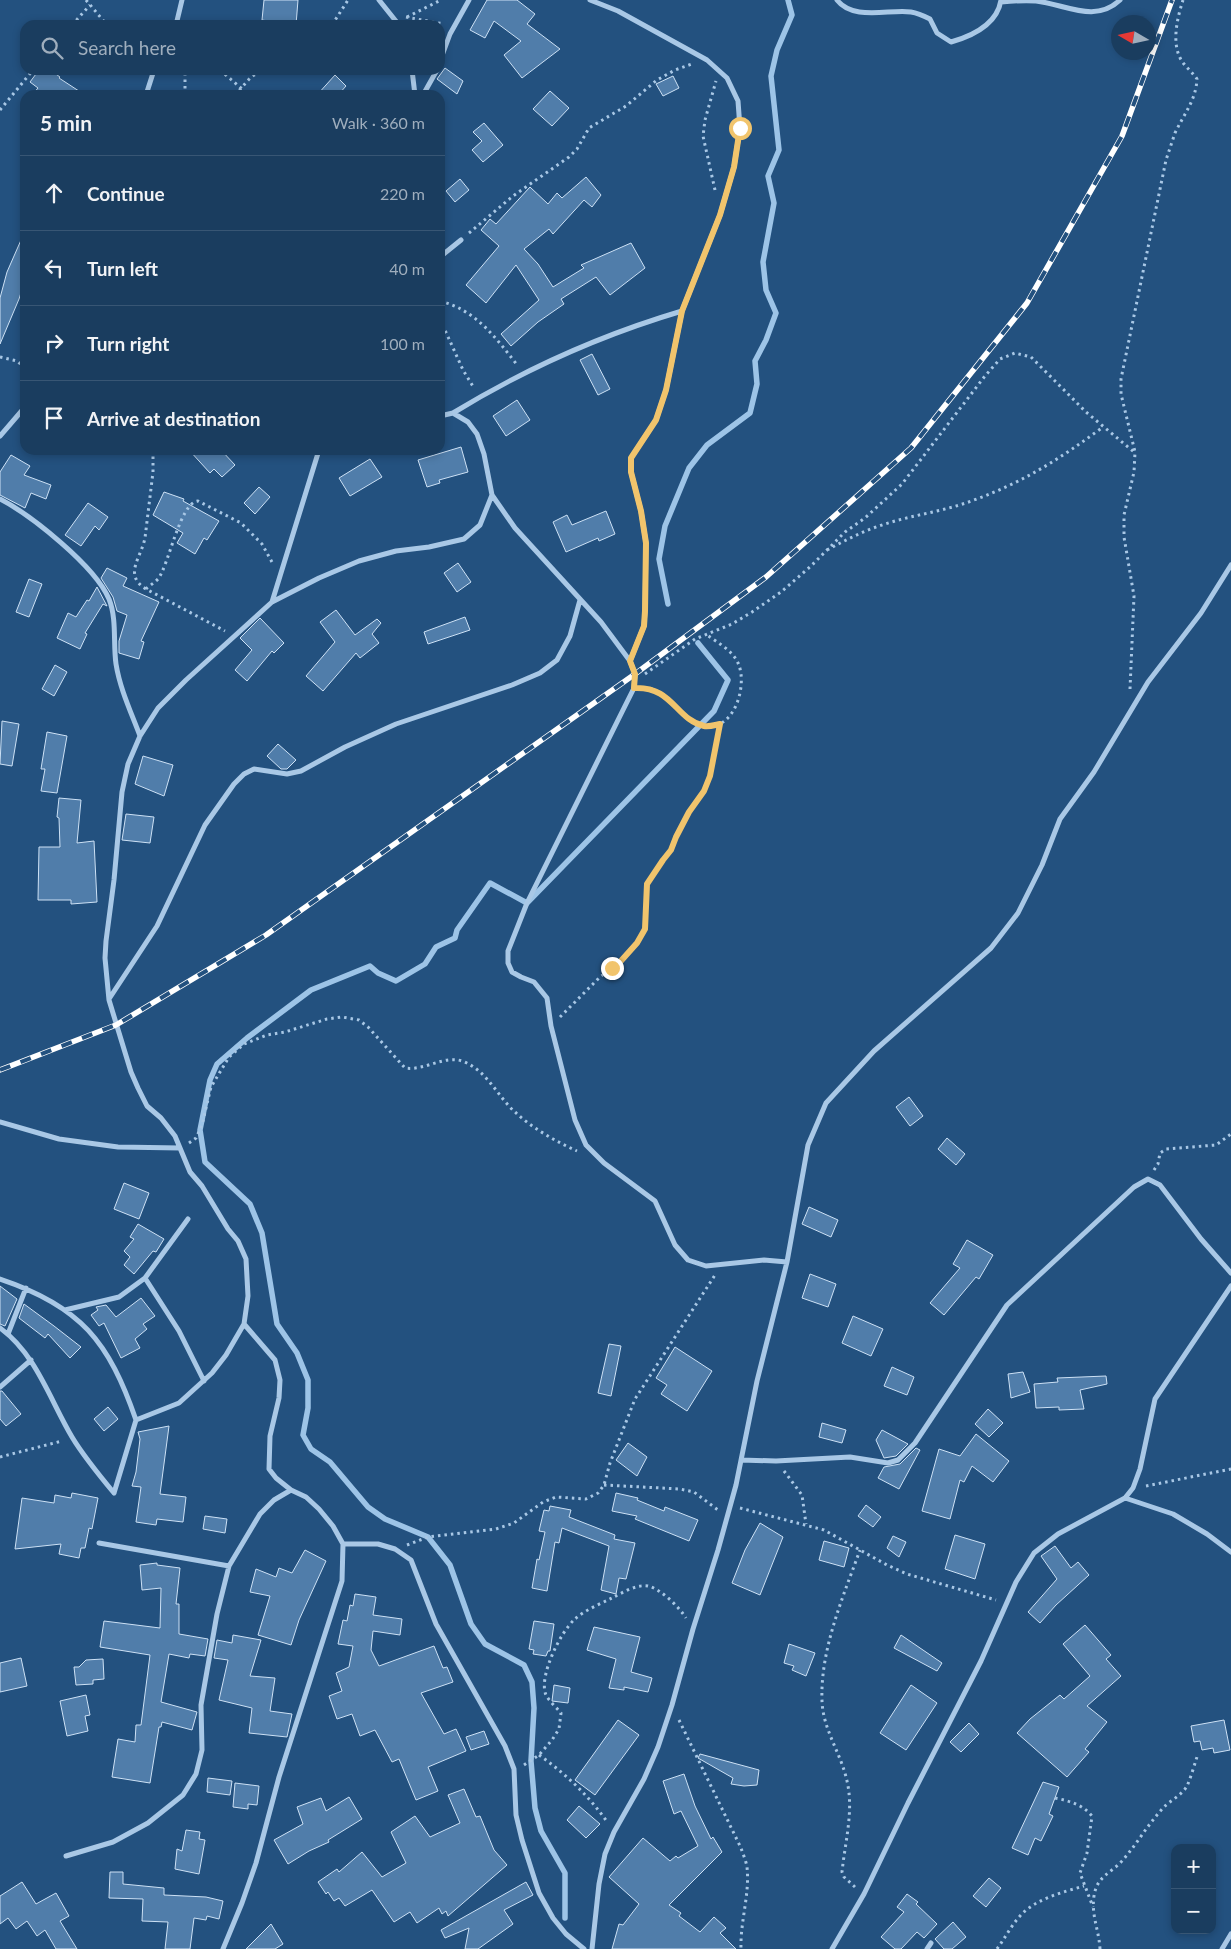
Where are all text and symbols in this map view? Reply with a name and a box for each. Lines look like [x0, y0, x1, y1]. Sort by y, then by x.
north arrow [1111, 15, 1156, 60]
search box [20, 20, 445, 75]
icon: search [38, 34, 66, 62]
text: Search here [78, 36, 176, 59]
text: 5 min [40, 110, 92, 135]
text: Walk · 360 m [332, 113, 425, 132]
route start [729, 117, 752, 140]
icon: ahead [40, 179, 68, 207]
text: Continue [87, 182, 165, 205]
text: 220 m [380, 184, 425, 203]
icon: left [40, 254, 68, 282]
text: Turn left [87, 257, 158, 280]
text: 40 m [389, 259, 425, 278]
icon: right [40, 329, 68, 357]
text: Turn right [87, 332, 169, 355]
text: 100 m [380, 334, 425, 353]
icon: arrive [40, 404, 68, 432]
text: Arrive at destination [87, 407, 260, 430]
route end [601, 957, 624, 980]
map controls [1171, 1844, 1216, 1934]
button: + [1171, 1844, 1216, 1889]
button: − [1171, 1889, 1216, 1934]

